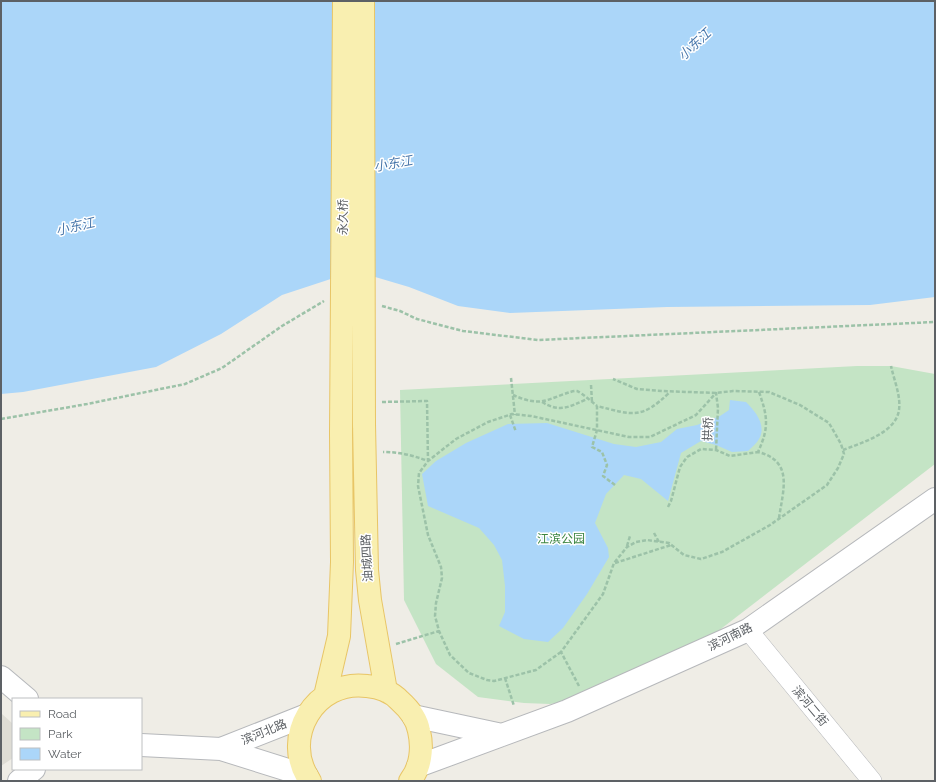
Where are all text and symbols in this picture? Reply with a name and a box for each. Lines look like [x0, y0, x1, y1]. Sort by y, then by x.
water label: 小东江 [675, 24, 715, 63]
water label: 小东江 [373, 152, 416, 174]
street label: 永久桥 [336, 199, 350, 235]
water label: 小东江 [54, 214, 98, 238]
street label: 拱桥 [701, 417, 715, 441]
park label: 江滨公园 [537, 532, 585, 546]
street label: 油城四路 [359, 534, 375, 582]
street label: 滨河南路 [705, 620, 755, 654]
street label: 滨河二街 [789, 683, 831, 729]
legend [12, 698, 142, 770]
text: Road [48, 707, 77, 721]
street label: 滨河北路 [239, 717, 289, 747]
text: Park [48, 727, 73, 741]
text: Water [48, 747, 82, 761]

